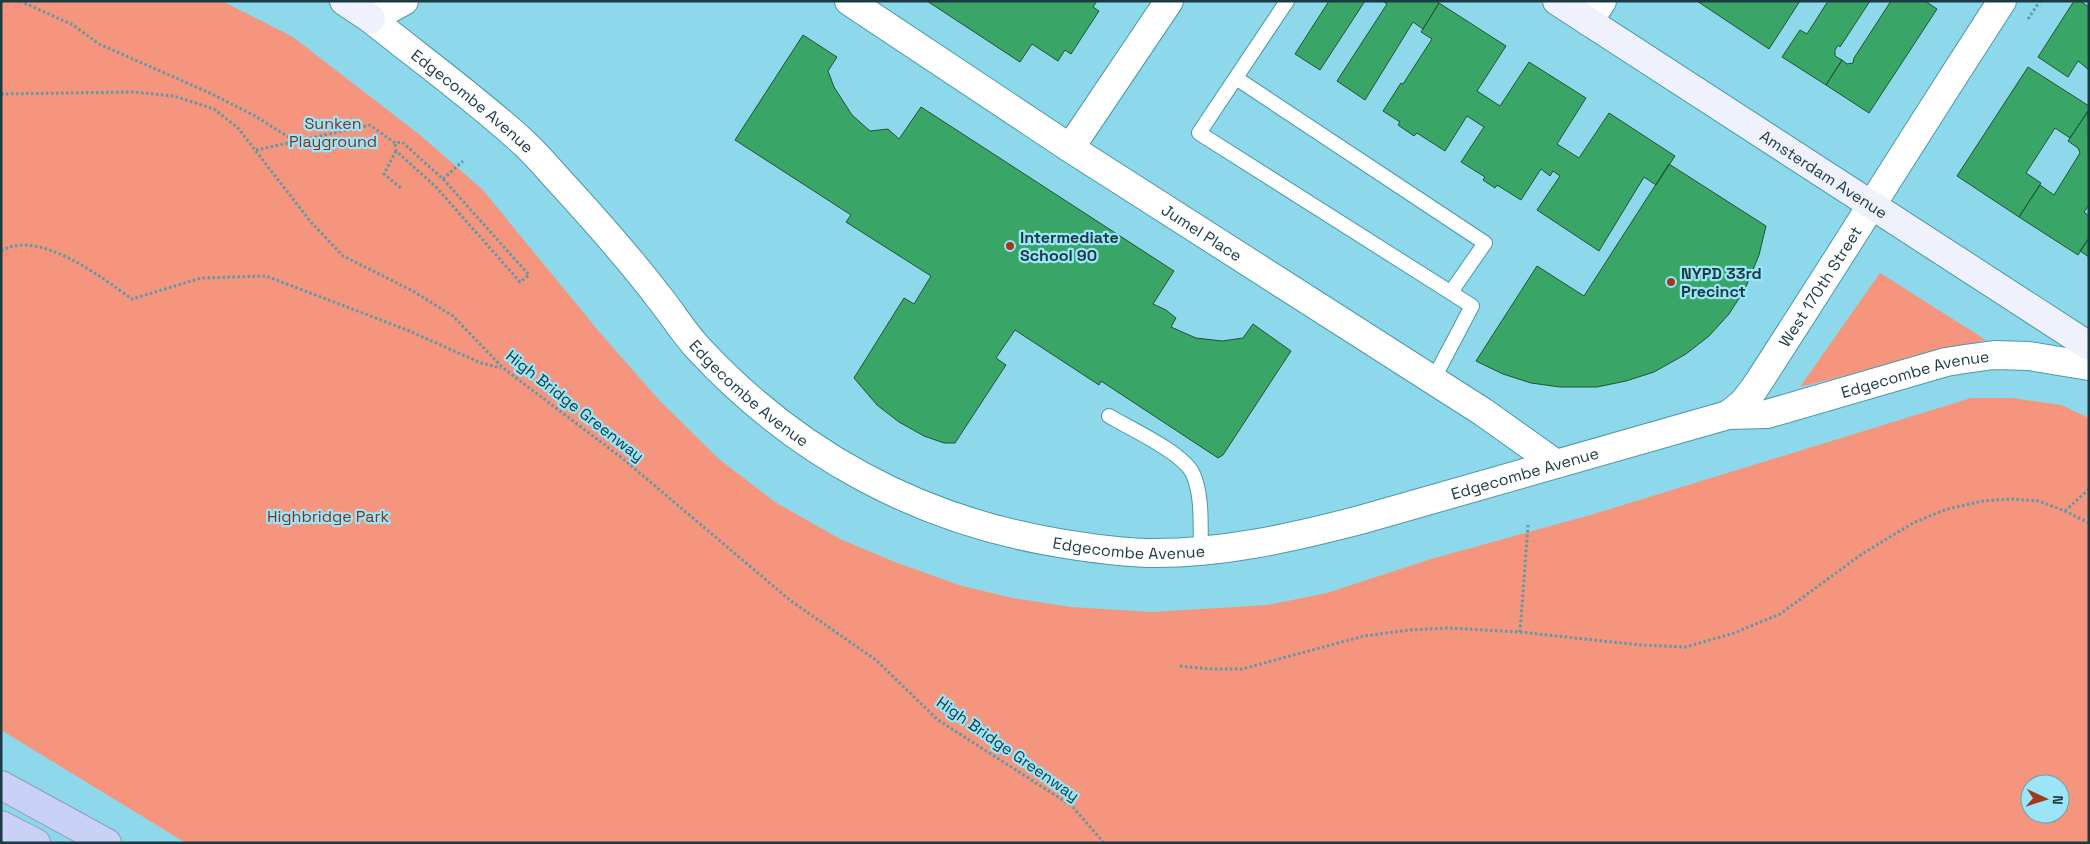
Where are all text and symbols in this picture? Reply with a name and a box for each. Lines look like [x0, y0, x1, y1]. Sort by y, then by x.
street label: Edgecombe Avenue [407, 44, 538, 157]
park label: Sunken Playground [289, 113, 377, 152]
street label: Amsterdam Avenue [1756, 125, 1892, 223]
street label: Jumel Place [1158, 199, 1246, 266]
street label: West 170th Street [1774, 222, 1866, 351]
place label: Intermediate School 90 [1020, 227, 1119, 266]
marker: Intermediate School 90 [1004, 240, 1016, 252]
place label: NYPD 33rd Precinct [1681, 263, 1762, 302]
marker: NYPD 33rd Precinct [1665, 276, 1677, 288]
street label: Edgecombe Avenue [685, 335, 813, 451]
street label: High Bridge Greenway [502, 345, 648, 467]
street label: Edgecombe Avenue [1838, 345, 1991, 402]
street label: Edgecombe Avenue [1449, 442, 1601, 504]
park label: Highbridge Park [267, 506, 389, 527]
street label: Edgecombe Avenue [1051, 532, 1206, 564]
street label: High Bridge Greenway [932, 692, 1084, 806]
north arrow [2020, 774, 2070, 824]
text: N [2049, 795, 2067, 805]

